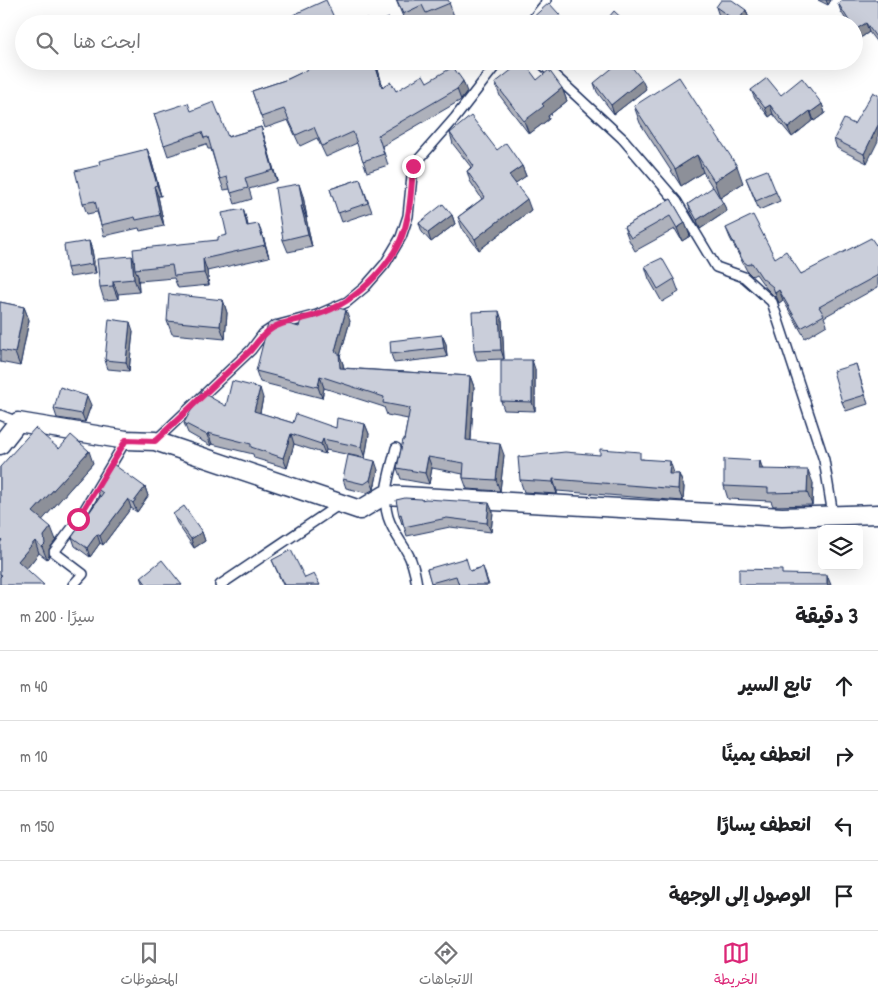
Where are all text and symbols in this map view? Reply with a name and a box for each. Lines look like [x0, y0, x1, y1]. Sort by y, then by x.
search box [15, 15, 863, 70]
text: ابحث هنا [73, 28, 141, 54]
icon: search [33, 29, 61, 57]
route end [402, 155, 425, 178]
route start [67, 508, 90, 531]
map controls [818, 525, 863, 570]
button: layers [818, 525, 863, 570]
text: 3 دقيقة [795, 601, 858, 630]
text: سيرًا · 200 m [20, 605, 95, 627]
text: تابع السير [739, 671, 811, 697]
icon: ahead [830, 672, 858, 700]
text: 40 m [20, 675, 48, 697]
text: انعطف يمينًا [722, 741, 811, 767]
icon: right [830, 742, 858, 770]
text: 10 m [20, 745, 48, 767]
text: انعطف يسارًا [717, 811, 811, 837]
icon: left [830, 812, 858, 840]
text: 150 m [20, 815, 54, 837]
text: الوصول إلى الوجهة [669, 881, 811, 907]
icon: arrive [830, 882, 858, 910]
tab: المحفوظات [120, 939, 178, 992]
tab: الاتجاهات [419, 939, 473, 992]
tab: الخريطة [714, 939, 758, 992]

